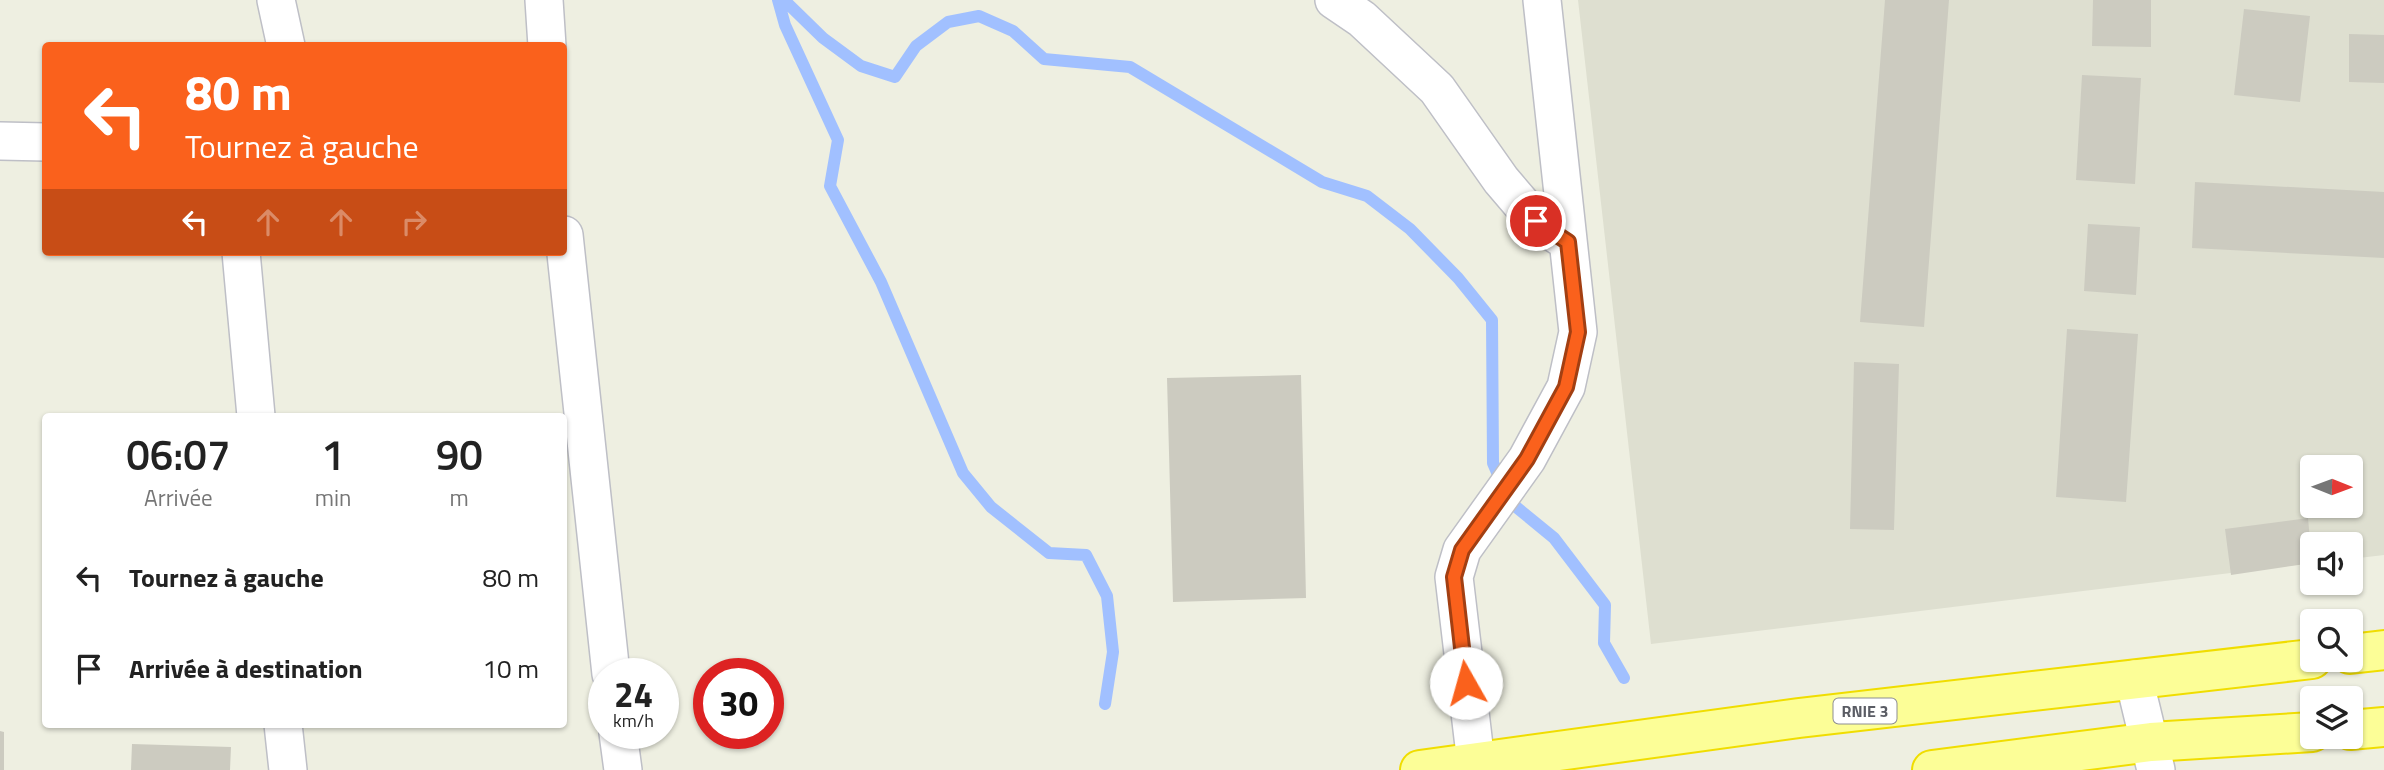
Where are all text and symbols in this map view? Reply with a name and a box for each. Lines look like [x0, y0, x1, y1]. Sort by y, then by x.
text: 80 m [185, 54, 292, 129]
icon: left [70, 70, 161, 161]
text: Tournez à gauche [185, 122, 419, 170]
pin [1506, 191, 1566, 251]
icon: arrive [1517, 202, 1555, 240]
icon: left [176, 203, 214, 241]
icon: ahead [249, 203, 287, 241]
icon: ahead [322, 203, 360, 241]
icon: right [395, 203, 433, 241]
text: 06:07 [126, 422, 230, 486]
text: 1 [321, 422, 345, 486]
text: 90 [436, 422, 483, 486]
north arrow [2300, 455, 2362, 518]
map controls [2300, 455, 2363, 749]
text: Arrivée [144, 480, 213, 515]
text: min [315, 480, 351, 515]
text: m [450, 480, 469, 515]
button: sound [2300, 532, 2363, 595]
text: Tournez à gauche [129, 558, 324, 597]
text: 80 m [482, 558, 539, 597]
icon: left [70, 559, 108, 597]
button: search [2300, 609, 2363, 672]
position arrow [1429, 646, 1503, 720]
text: Arrivée à destination [129, 649, 363, 688]
text: 10 m [482, 649, 539, 688]
icon: arrive [70, 650, 108, 688]
speed limit sign: 30 [693, 658, 784, 749]
text: 24 [614, 667, 653, 721]
button: layers [2300, 686, 2363, 749]
road number: RNIE 3 [1834, 698, 1896, 724]
text: km/h [613, 707, 654, 734]

